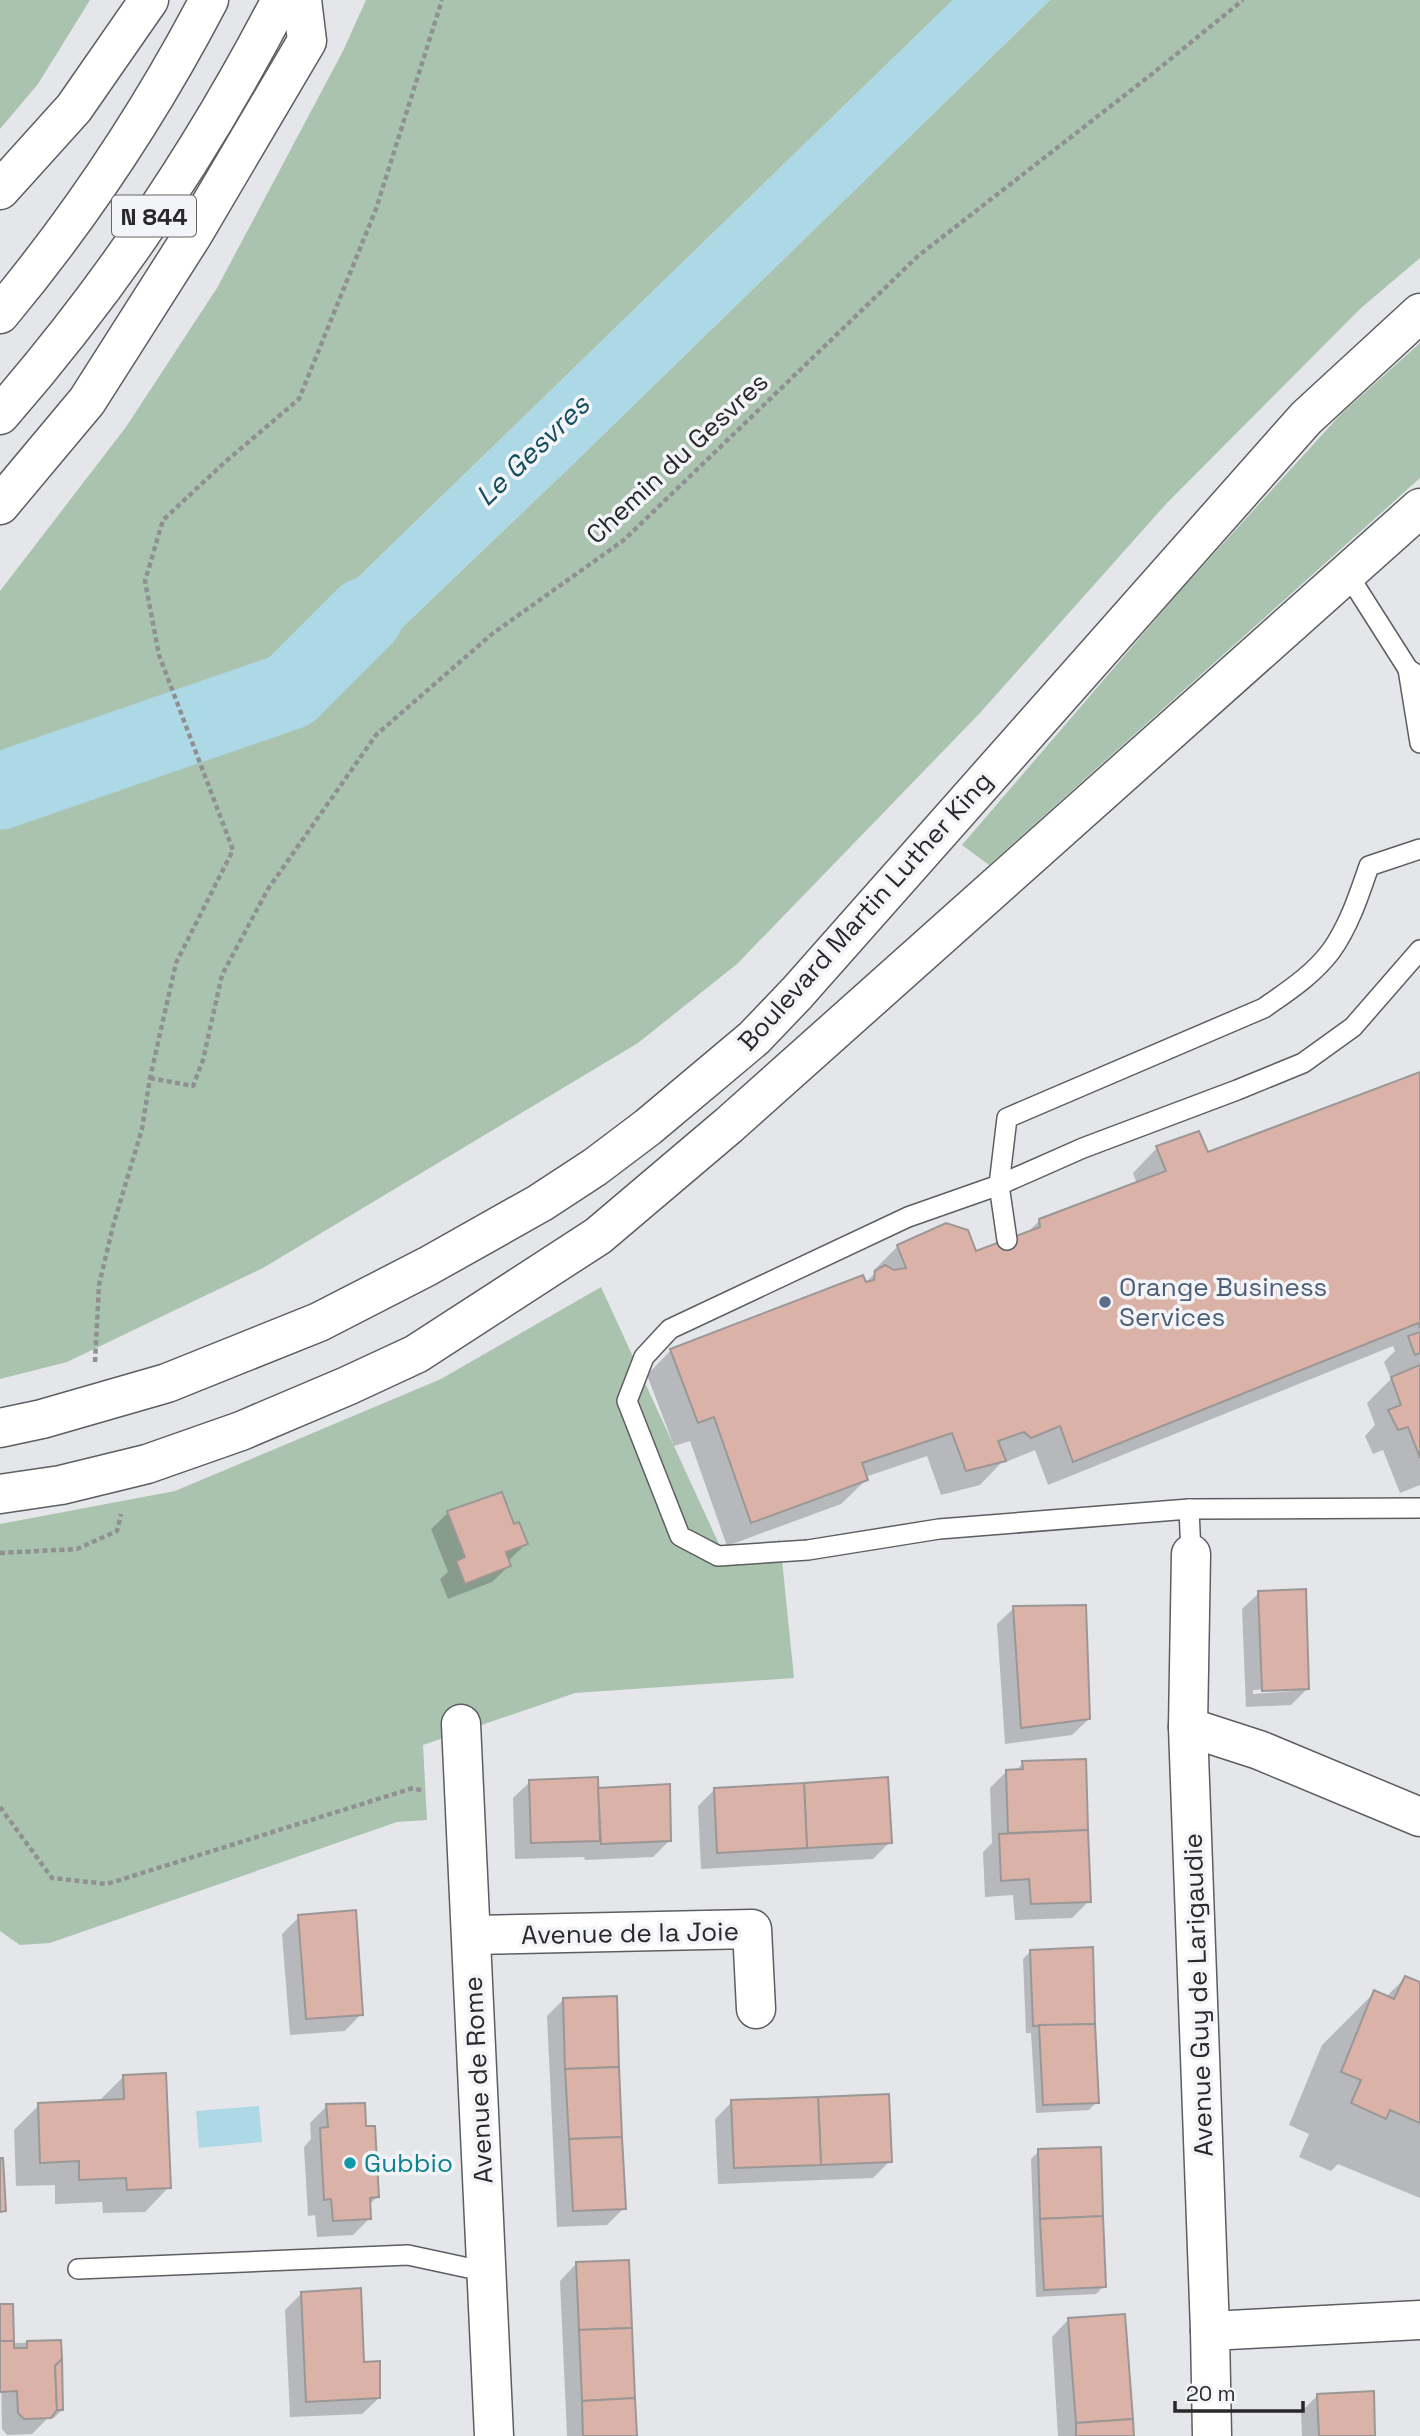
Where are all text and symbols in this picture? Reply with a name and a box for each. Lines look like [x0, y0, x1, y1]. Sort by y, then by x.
road number: N 844 [112, 196, 196, 236]
street label: Chemin du Gesvres [579, 365, 775, 551]
water label: Le Gesvres [467, 386, 597, 513]
street label: Boulevard Martin Luther King [730, 764, 1000, 1058]
place label: Orange Business Services [1119, 1270, 1327, 1334]
marker: Orange Business Services [1097, 1294, 1113, 1310]
street label: Avenue Guy de Larigaudie [1175, 1832, 1221, 2158]
street label: Avenue de la Joie [521, 1914, 739, 1952]
street label: Avenue de Rome [456, 1975, 500, 2185]
place label: Gubbio [364, 2146, 453, 2180]
marker: Gubbio [342, 2155, 358, 2171]
scale bar [1175, 2370, 1303, 2414]
text: 20 m [1186, 2380, 1236, 2407]

